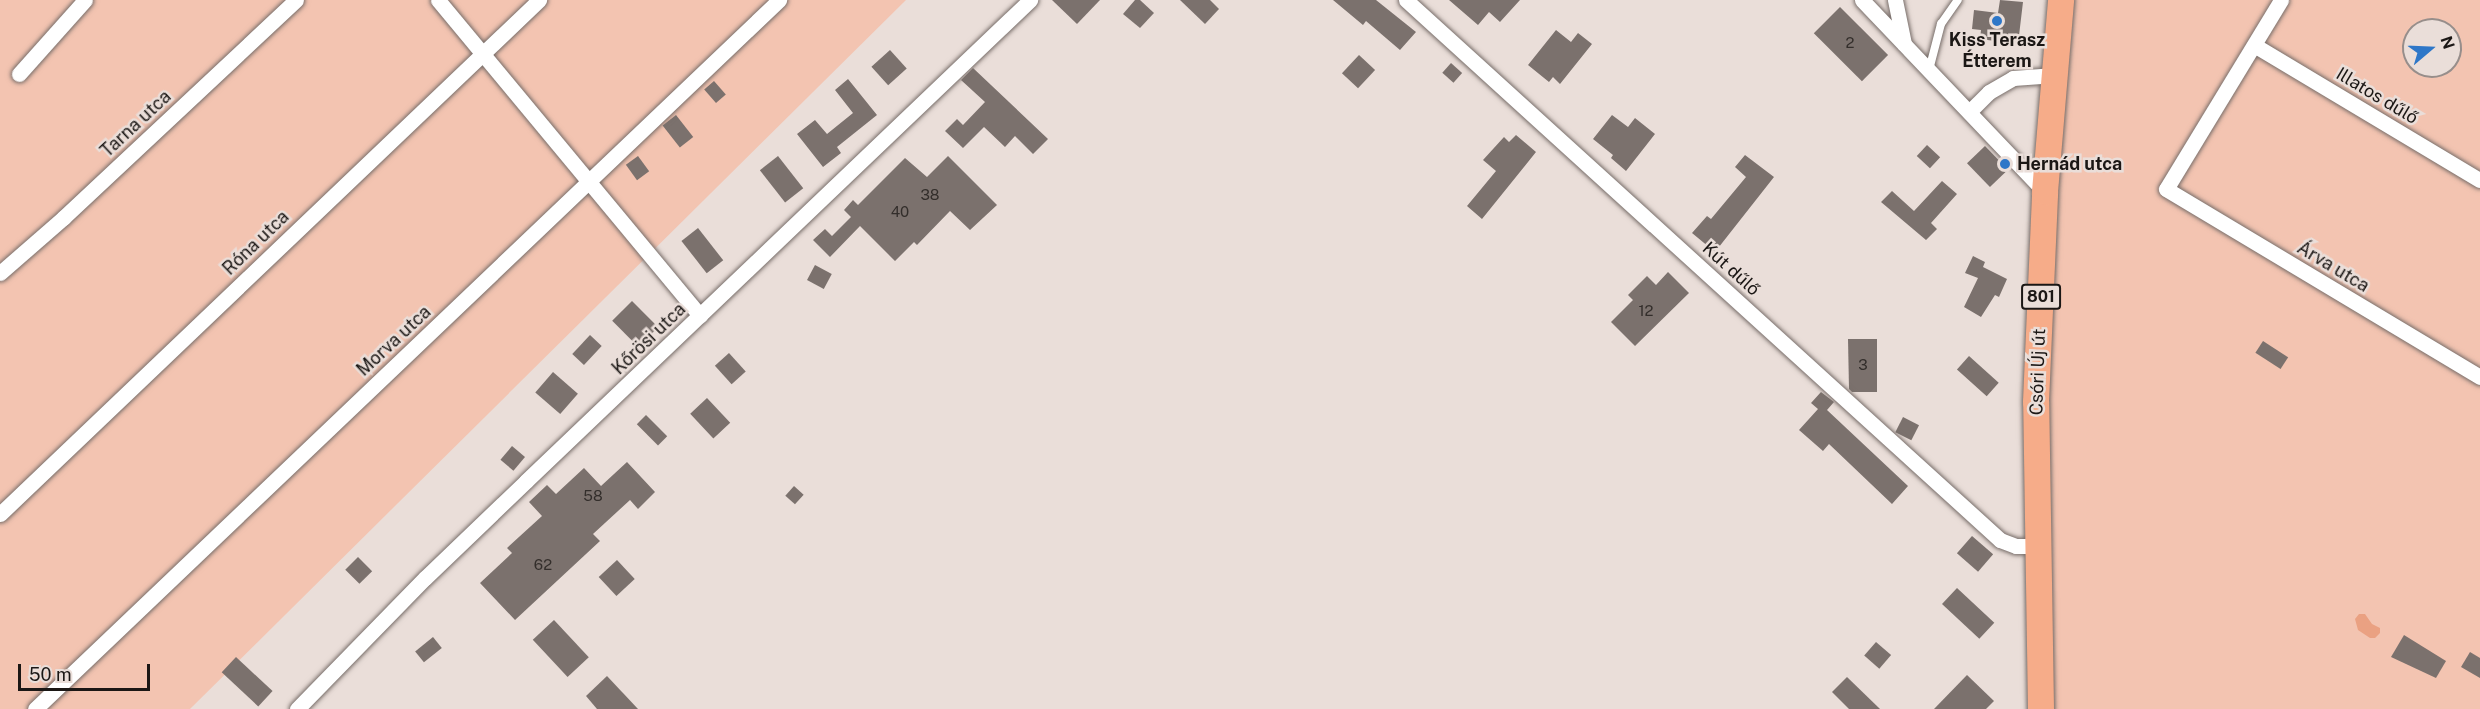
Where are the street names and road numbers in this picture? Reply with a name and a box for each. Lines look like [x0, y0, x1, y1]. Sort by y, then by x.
street label: Illatos dűlő [2332, 63, 2422, 129]
street label: Tarna utca [96, 86, 176, 162]
street label: Róna utca [218, 206, 294, 280]
street label: Árva utca [2293, 237, 2373, 297]
street label: Kút dűlő [1698, 238, 1764, 300]
road number: 801 [2020, 284, 2062, 310]
street label: Kőrösi utca [608, 299, 690, 379]
street label: Morva utca [353, 301, 435, 381]
street label: Csóri Új út [2026, 328, 2050, 416]

